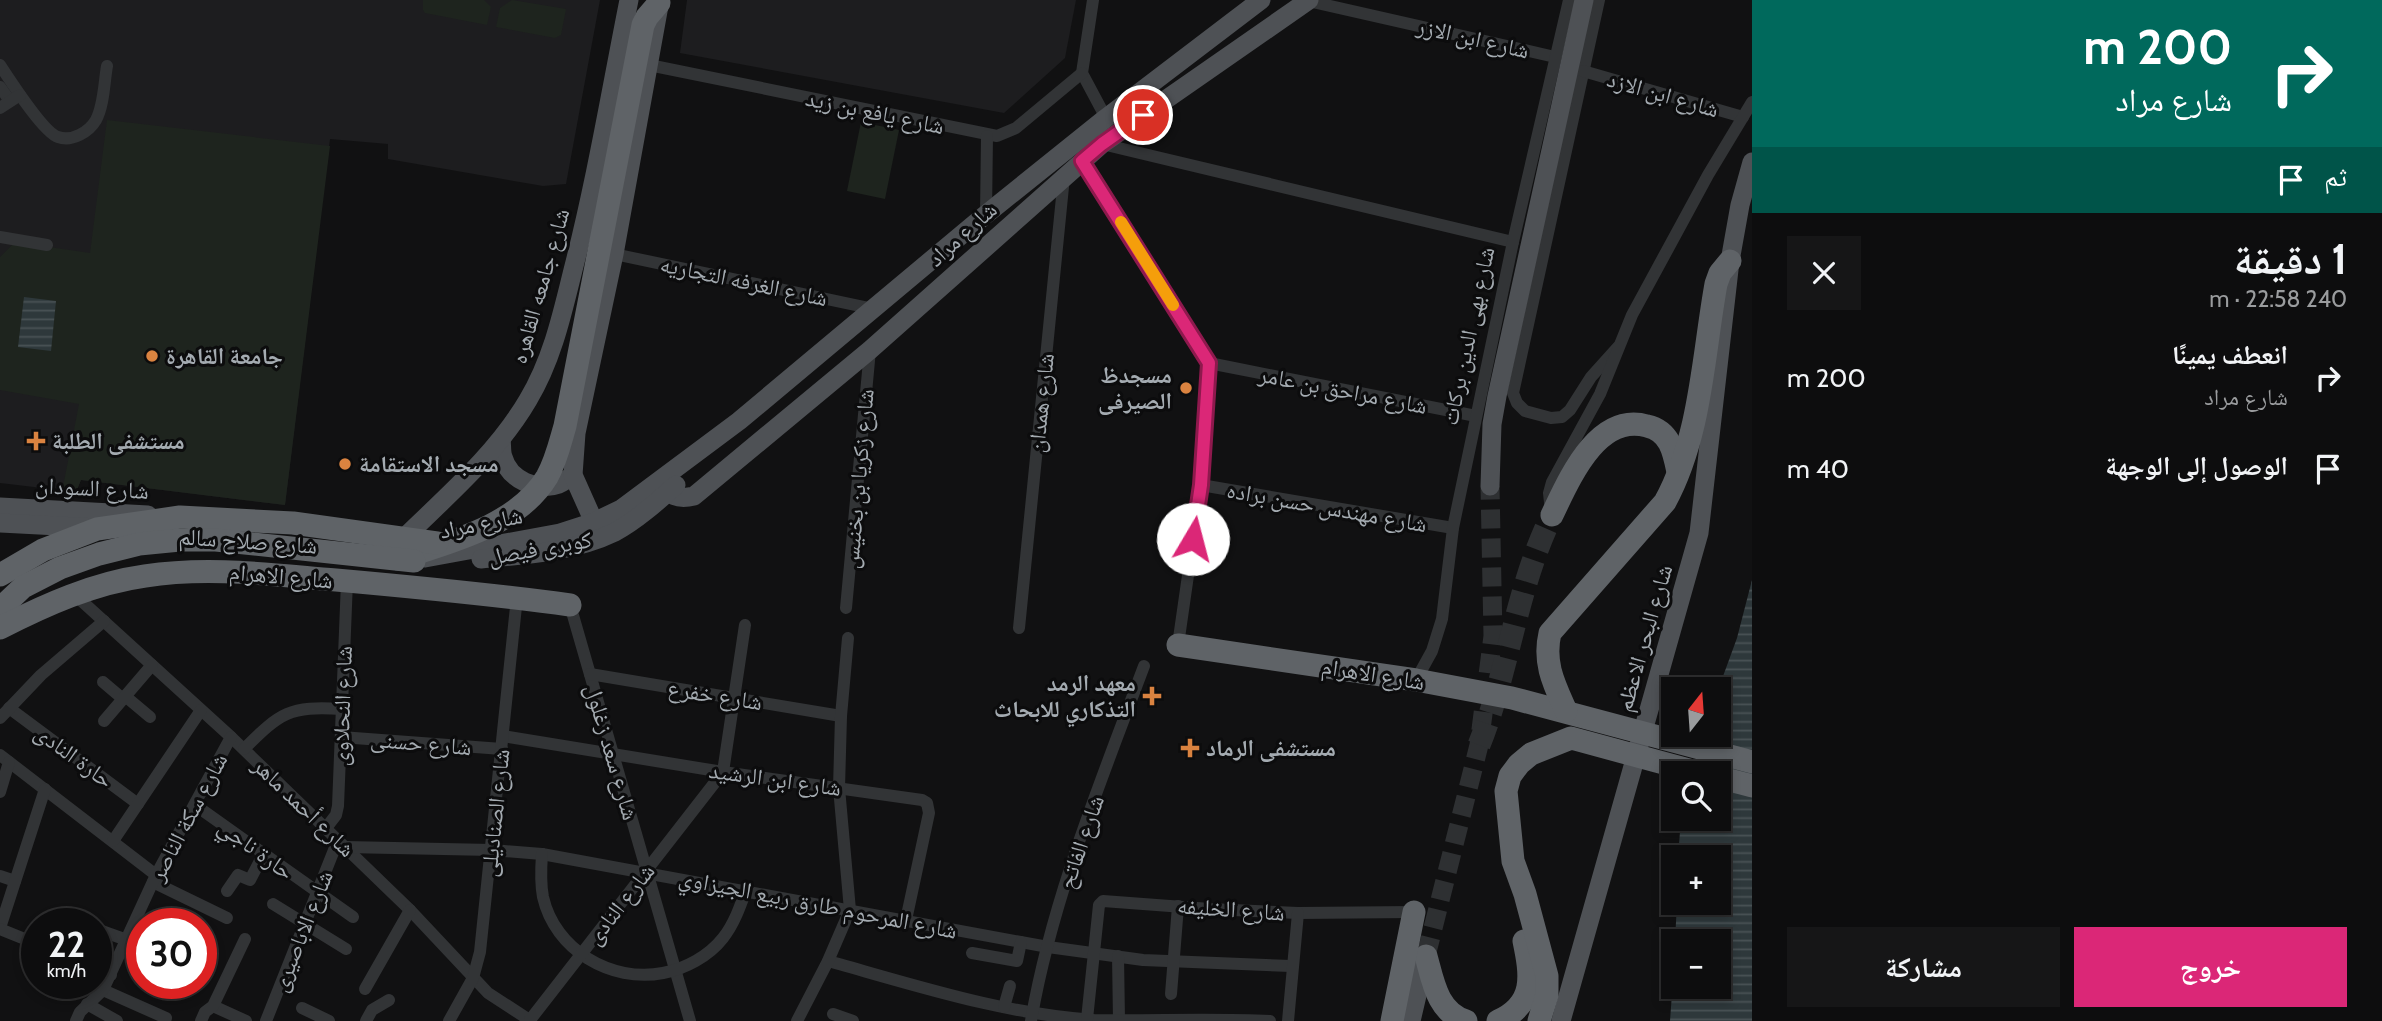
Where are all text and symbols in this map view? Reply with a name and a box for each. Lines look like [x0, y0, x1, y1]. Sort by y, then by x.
street label: شارع ابن الازر [1413, 11, 1532, 65]
text: 200 m [2083, 17, 2232, 76]
icon: right [2256, 28, 2347, 119]
street label: شارع ابن الازد [1604, 65, 1722, 124]
text: شارع مراد [2116, 80, 2232, 119]
street label: شارع يافع بن زيد [803, 84, 947, 141]
pin [1113, 85, 1173, 145]
icon: arrive [1124, 96, 1162, 134]
icon: arrive [2272, 161, 2310, 199]
text: ثم [2324, 161, 2347, 193]
street label: شارع مراد [922, 196, 1003, 273]
street label: شارع جامعه القاهره [504, 205, 577, 367]
text: 1 دقيقة [2234, 233, 2347, 285]
button: close [1787, 236, 1861, 310]
street label: شارع بهى الدين بركات [1435, 244, 1502, 428]
street label: شارع الغرفه التجاريه [658, 250, 830, 313]
text: 240 m · 22:58 [2209, 285, 2347, 313]
text: انعطف يمينًا [2172, 339, 2288, 371]
place label: جامعة القاهرة [166, 342, 283, 370]
marker: جامعة القاهرة [144, 348, 160, 364]
street label: شارع همدان [1022, 352, 1061, 454]
icon: right [2309, 359, 2347, 397]
street label: شارع مراحق بن عامر [1255, 360, 1430, 421]
place label: مسجدظ الصيرفى [1098, 361, 1172, 415]
text: 200 m [1787, 362, 1866, 394]
marker: مسجدظ الصيرفى [1178, 380, 1194, 396]
text: شارع مراد [2204, 383, 2288, 411]
street label: شارع زكريا بن بخنيس [836, 388, 881, 570]
place label: مستشفى الطلبة [52, 427, 185, 455]
marker: مستشفى الطلبة [26, 431, 46, 451]
place label: مسجد الاستقامة [359, 450, 499, 478]
text: الوصول إلى الوجهة [2105, 450, 2288, 482]
icon: arrive [2309, 450, 2347, 488]
text: 40 m [1787, 453, 1849, 485]
marker: مسجد الاستقامة [337, 456, 353, 472]
street label: شارع السودان [34, 471, 150, 506]
street label: شارع مهندس حسن براده [1225, 476, 1429, 539]
street label: شارع مراد [437, 501, 525, 546]
position arrow [1156, 502, 1230, 576]
street label: شارع صلاح سالم [178, 522, 318, 562]
street label: كوبرى فيصل [486, 525, 594, 571]
street label: شارع الاهرام [228, 558, 334, 596]
street label: شارع البحر الاعظم [1610, 561, 1680, 715]
street label: شارع النحلاوى [326, 645, 359, 767]
street label: شارع الاهرام [1319, 652, 1427, 698]
place label: معهد الرمد التذكاري للابحاث [994, 669, 1136, 728]
street label: شارع خفرع [665, 674, 764, 717]
north arrow [1661, 677, 1731, 747]
map controls [1661, 677, 1731, 999]
street label: شارع سعد زغلول [578, 681, 645, 824]
marker: معهد الرمد التذكاري للابحاث [1142, 686, 1162, 706]
street label: حارة النادى [29, 718, 119, 794]
street label: شارع حسنى [369, 725, 473, 762]
place label: مستشفى الرماد [1206, 734, 1336, 762]
marker: مستشفى الرماد [1180, 738, 1200, 758]
street label: شارع سكة الناصر [142, 748, 234, 887]
street label: شارع الصناديلى [474, 748, 517, 878]
street label: شارع أحمد ماهر [245, 750, 361, 864]
street label: شارع ابن الرشيد [707, 756, 843, 803]
button: search [1661, 761, 1731, 831]
street label: شارع الفاتح [1052, 791, 1111, 893]
street label: حارة ناجي [210, 812, 299, 890]
button: + [1661, 845, 1731, 915]
street label: شارع النادى [580, 858, 661, 951]
street label: شارع المرحوم طارق ربيع الجيزاوي [675, 863, 960, 950]
street label: شارع الاباصيرى [265, 866, 340, 996]
street label: شارع الخليفه [1176, 891, 1286, 928]
speed limit sign: 30 [126, 908, 217, 999]
text: 22 [48, 923, 85, 966]
button: مشاركة [1787, 927, 2060, 1007]
button: خروج [2074, 927, 2347, 1007]
button: − [1661, 929, 1731, 999]
text: km/h [47, 960, 86, 982]

